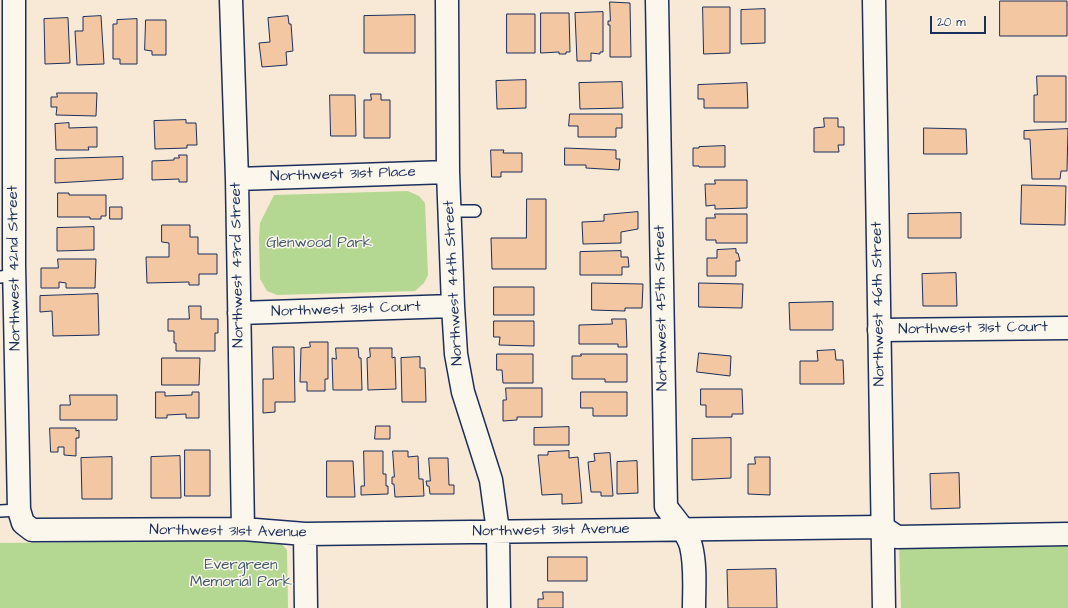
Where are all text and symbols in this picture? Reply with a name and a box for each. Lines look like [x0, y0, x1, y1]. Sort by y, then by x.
scale bar [932, 8, 988, 34]
text: 20 m [937, 14, 966, 31]
street label: Northwest 31st Place [270, 163, 416, 187]
street label: Northwest 43rd Street [228, 182, 248, 348]
street label: Northwest 42nd Street [5, 185, 25, 351]
street label: Northwest 44th Street [441, 200, 467, 366]
street label: Northwest 46th Street [869, 221, 889, 387]
street label: Northwest 45th Street [652, 225, 672, 391]
park label: Glenwood Park [266, 235, 372, 253]
street label: Northwest 31st Court [271, 298, 421, 322]
street label: Northwest 31st Court [898, 319, 1048, 339]
street label: Northwest 31st Avenue [472, 521, 630, 541]
street label: Northwest 31st Avenue [149, 522, 307, 542]
park label: Evergreen Memorial Park [190, 557, 292, 592]

